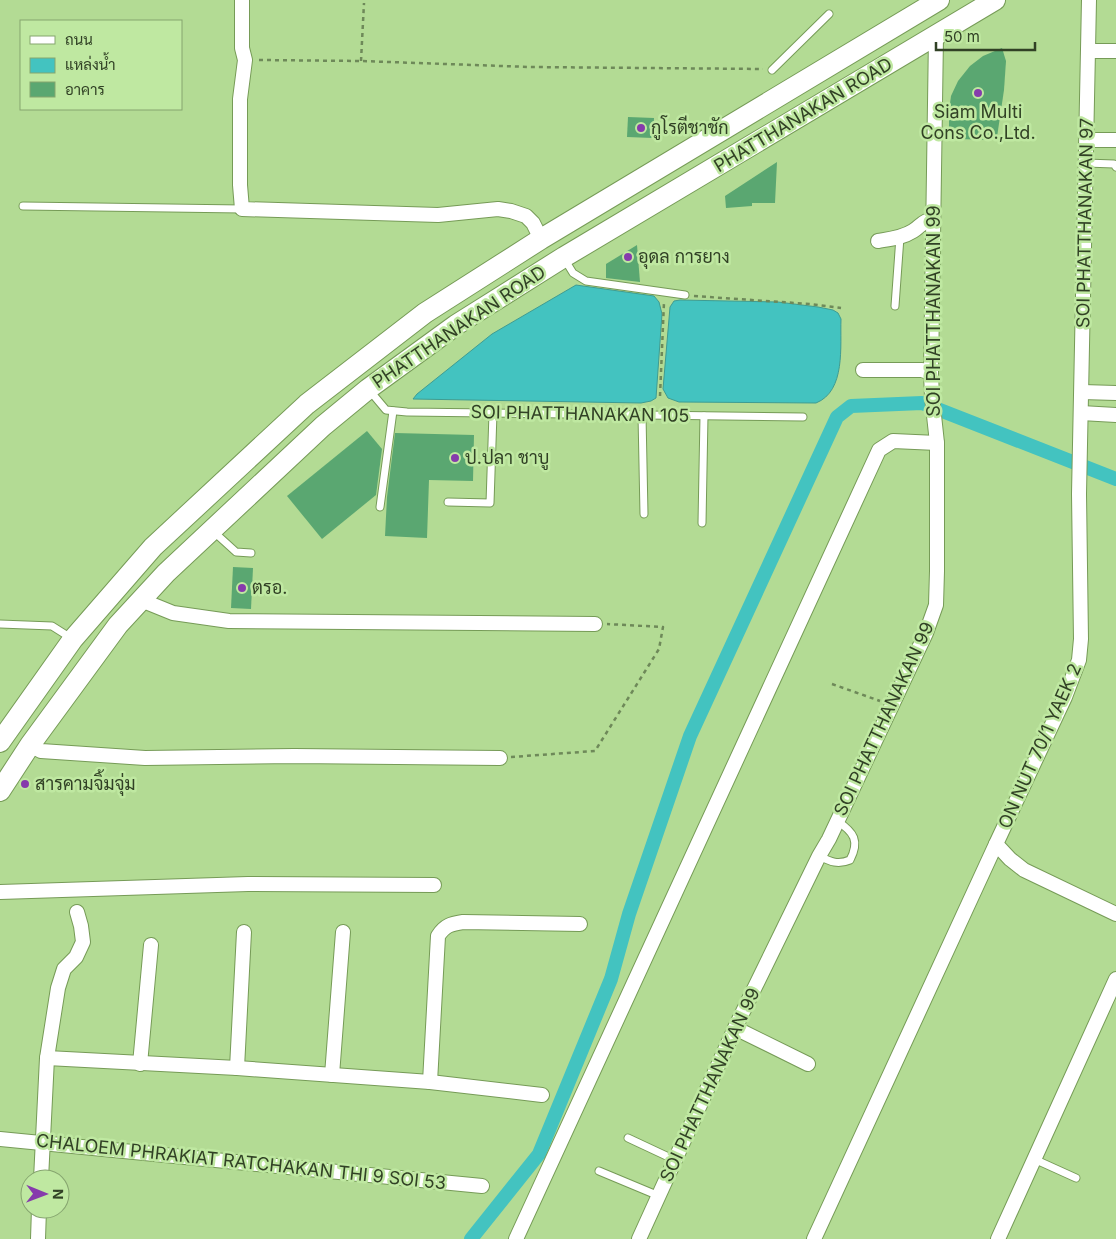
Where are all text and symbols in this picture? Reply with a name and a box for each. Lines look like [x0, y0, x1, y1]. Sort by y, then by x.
legend [20, 20, 182, 110]
scale bar [936, 20, 1035, 52]
text: 50 m [944, 27, 980, 46]
text: ถนน [65, 30, 93, 49]
text: แหล่งน้ำ [65, 52, 116, 74]
street label: PHATTHANAKAN ROAD [710, 53, 896, 176]
text: อาคาร [65, 80, 105, 99]
marker: Siam Multi Cons Co.,Ltd. [972, 87, 984, 99]
place label: Siam Multi Cons Co.,Ltd. [920, 101, 1036, 143]
place label: กูโรตีชาชัก [651, 115, 729, 141]
street label: SOI PHATTHANAKAN 97 [1072, 118, 1097, 328]
marker: กูโรตีชาชัก [635, 122, 647, 134]
street label: SOI PHATTHANAKAN 99 [923, 205, 944, 417]
place label: อุดล การยาง [638, 246, 730, 269]
marker: อุดล การยาง [622, 251, 634, 263]
street label: PHATTHANAKAN ROAD [368, 261, 549, 392]
street label: SOI PHATTHANAKAN 105 [470, 401, 690, 426]
place label: ป.ปลา ชาบู [465, 447, 549, 471]
marker: ป.ปลา ชาบู [449, 452, 461, 464]
place label: ตรอ. [252, 577, 287, 598]
marker: ตรอ. [236, 582, 248, 594]
street label: SOI PHATTHANAKAN 99 [829, 619, 938, 819]
street label: ON NUT 70/1 YAEK 2 [994, 660, 1085, 832]
place label: สารคามจิ้มจุ่ม [35, 769, 136, 796]
marker: สารคามจิ้มจุ่ม [19, 778, 31, 790]
street label: SOI PHATTHANAKAN 99 [655, 985, 764, 1185]
street label: CHALOEM PHRAKIAT RATCHAKAN THI 9 SOI 53 [35, 1130, 447, 1194]
north arrow [20, 1169, 70, 1219]

